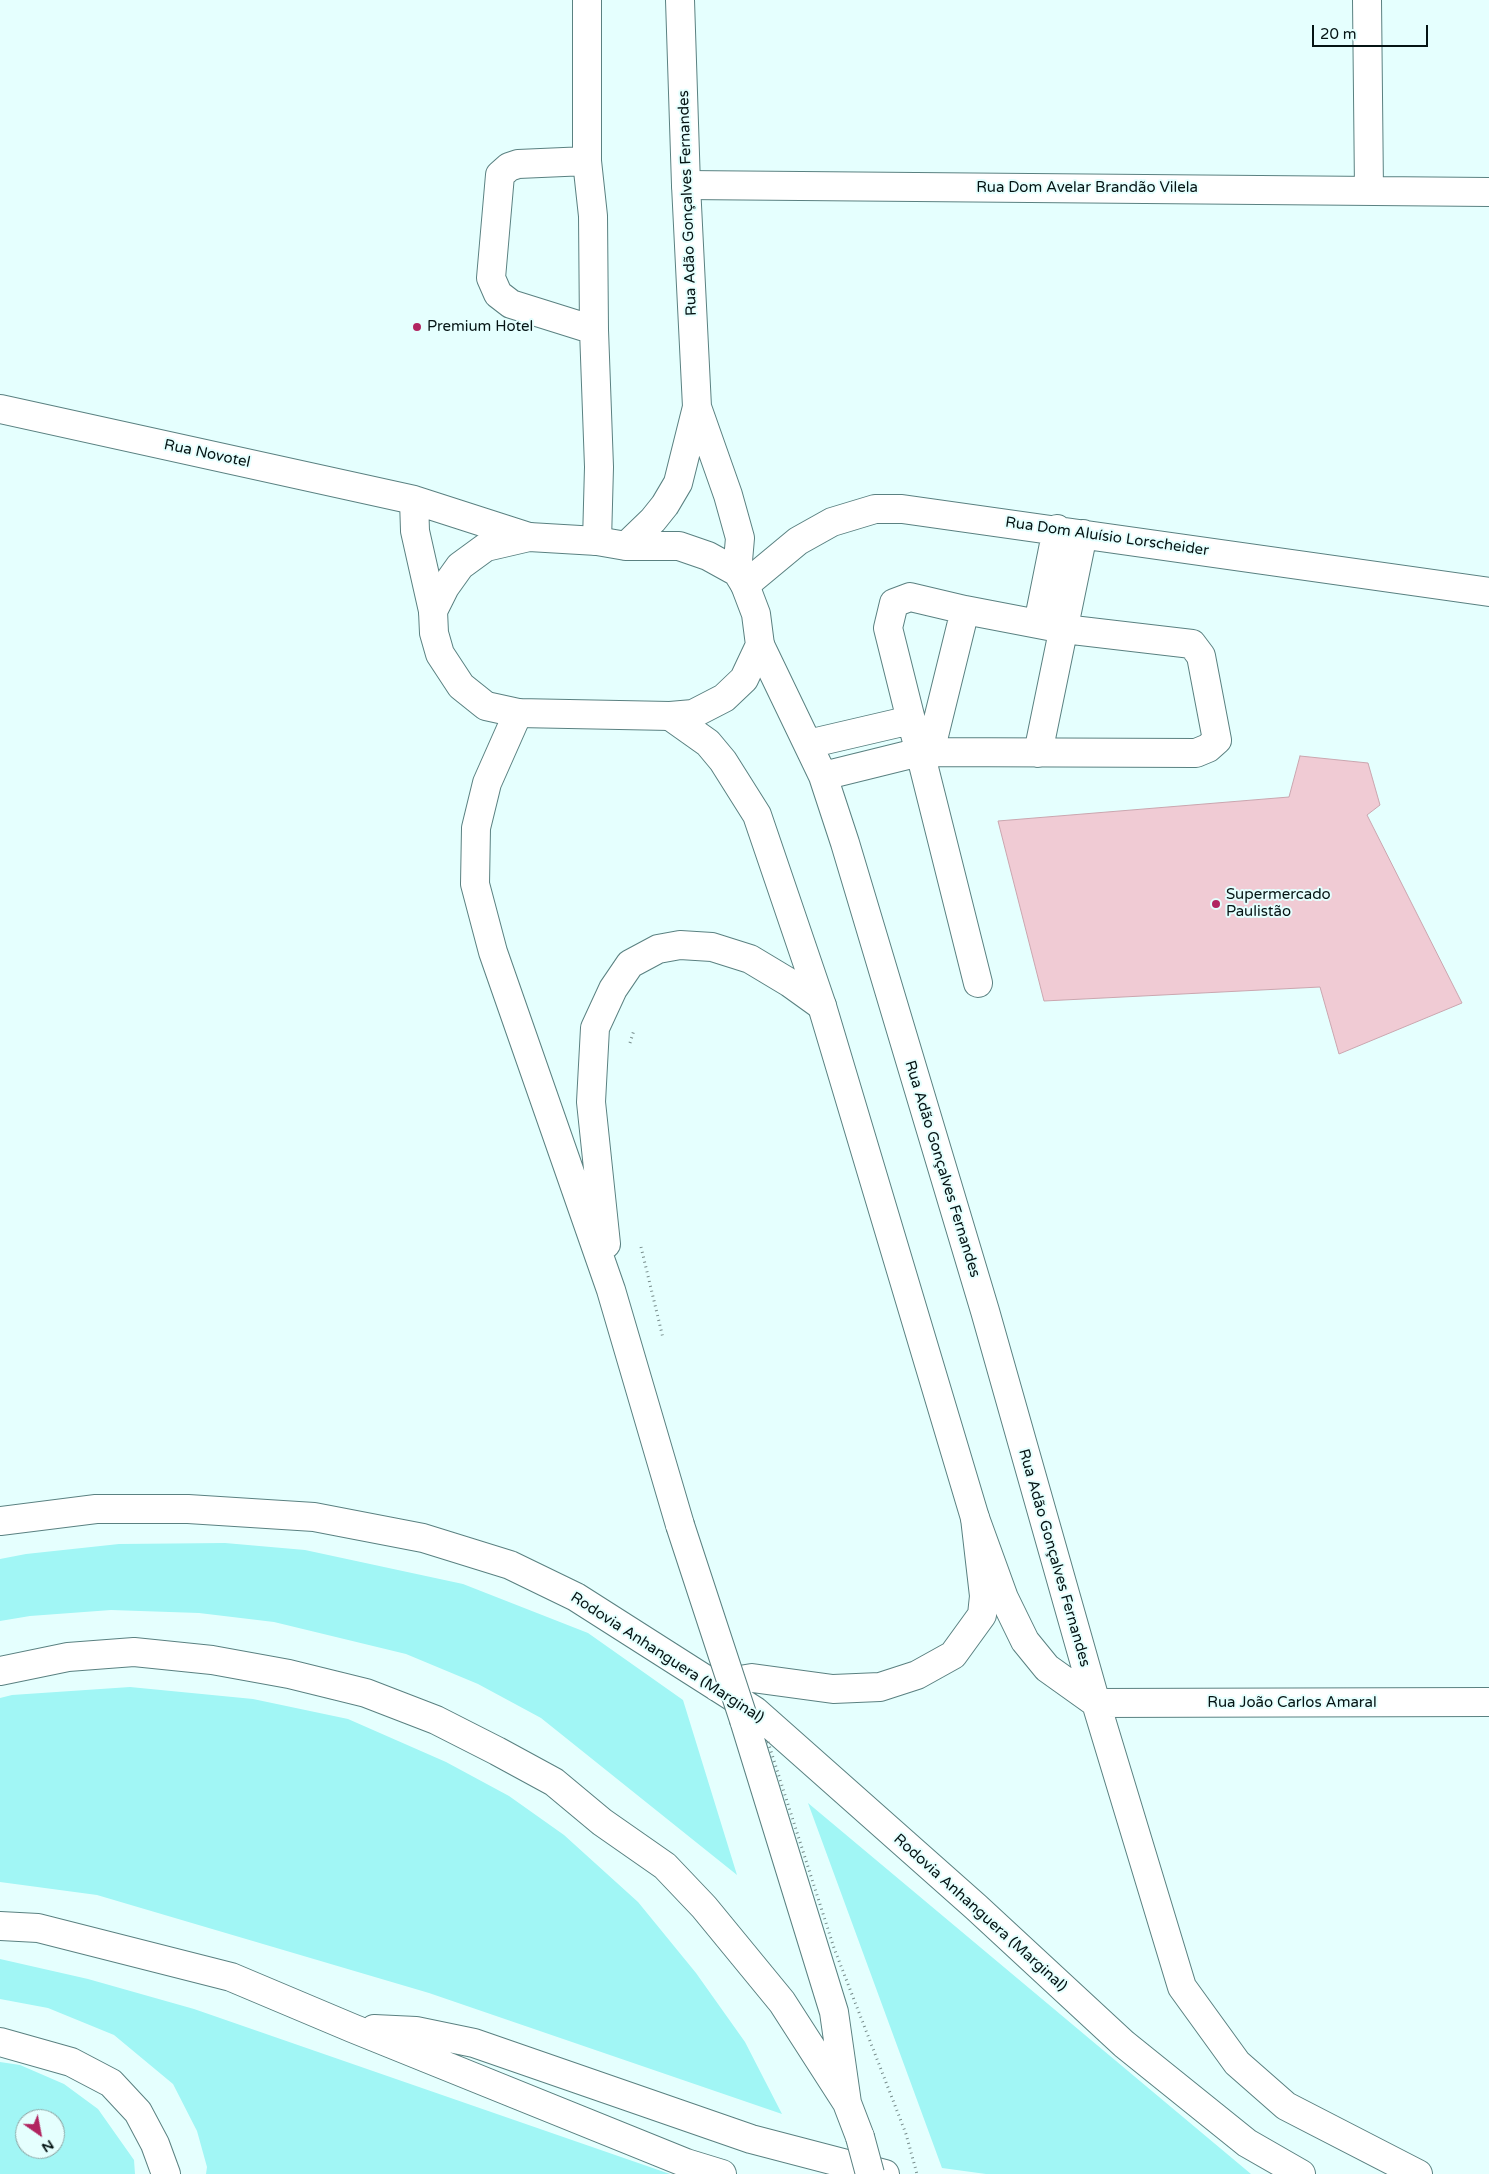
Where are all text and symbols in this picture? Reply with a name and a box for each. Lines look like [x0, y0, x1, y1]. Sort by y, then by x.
scale bar [1314, 15, 1430, 47]
text: 20 m [1320, 25, 1357, 43]
street label: Rua Adão Gonçalves Fernandes [675, 90, 701, 316]
street label: Rua Dom Avelar Brandão Vilela [976, 179, 1198, 197]
place label: Premium Hotel [427, 318, 533, 336]
marker: Premium Hotel [411, 321, 423, 333]
street label: Rua Novotel [162, 436, 252, 472]
street label: Rua Dom Aluísio Lorscheider [1004, 514, 1210, 560]
place label: Supermercado Paulistão [1226, 886, 1331, 921]
marker: Supermercado Paulistão [1210, 898, 1222, 910]
street label: Rua Adão Gonçalves Fernandes [900, 1058, 984, 1280]
street label: Rua Adão Gonçalves Fernandes [1014, 1447, 1094, 1669]
street label: Rodovia Anhanguera (Marginal) [567, 1589, 767, 1727]
street label: Rua João Carlos Amaral [1207, 1694, 1377, 1712]
street label: Rodovia Anhanguera (Marginal) [890, 1830, 1070, 1996]
north arrow [15, 2109, 65, 2159]
text: N [39, 2136, 57, 2156]

